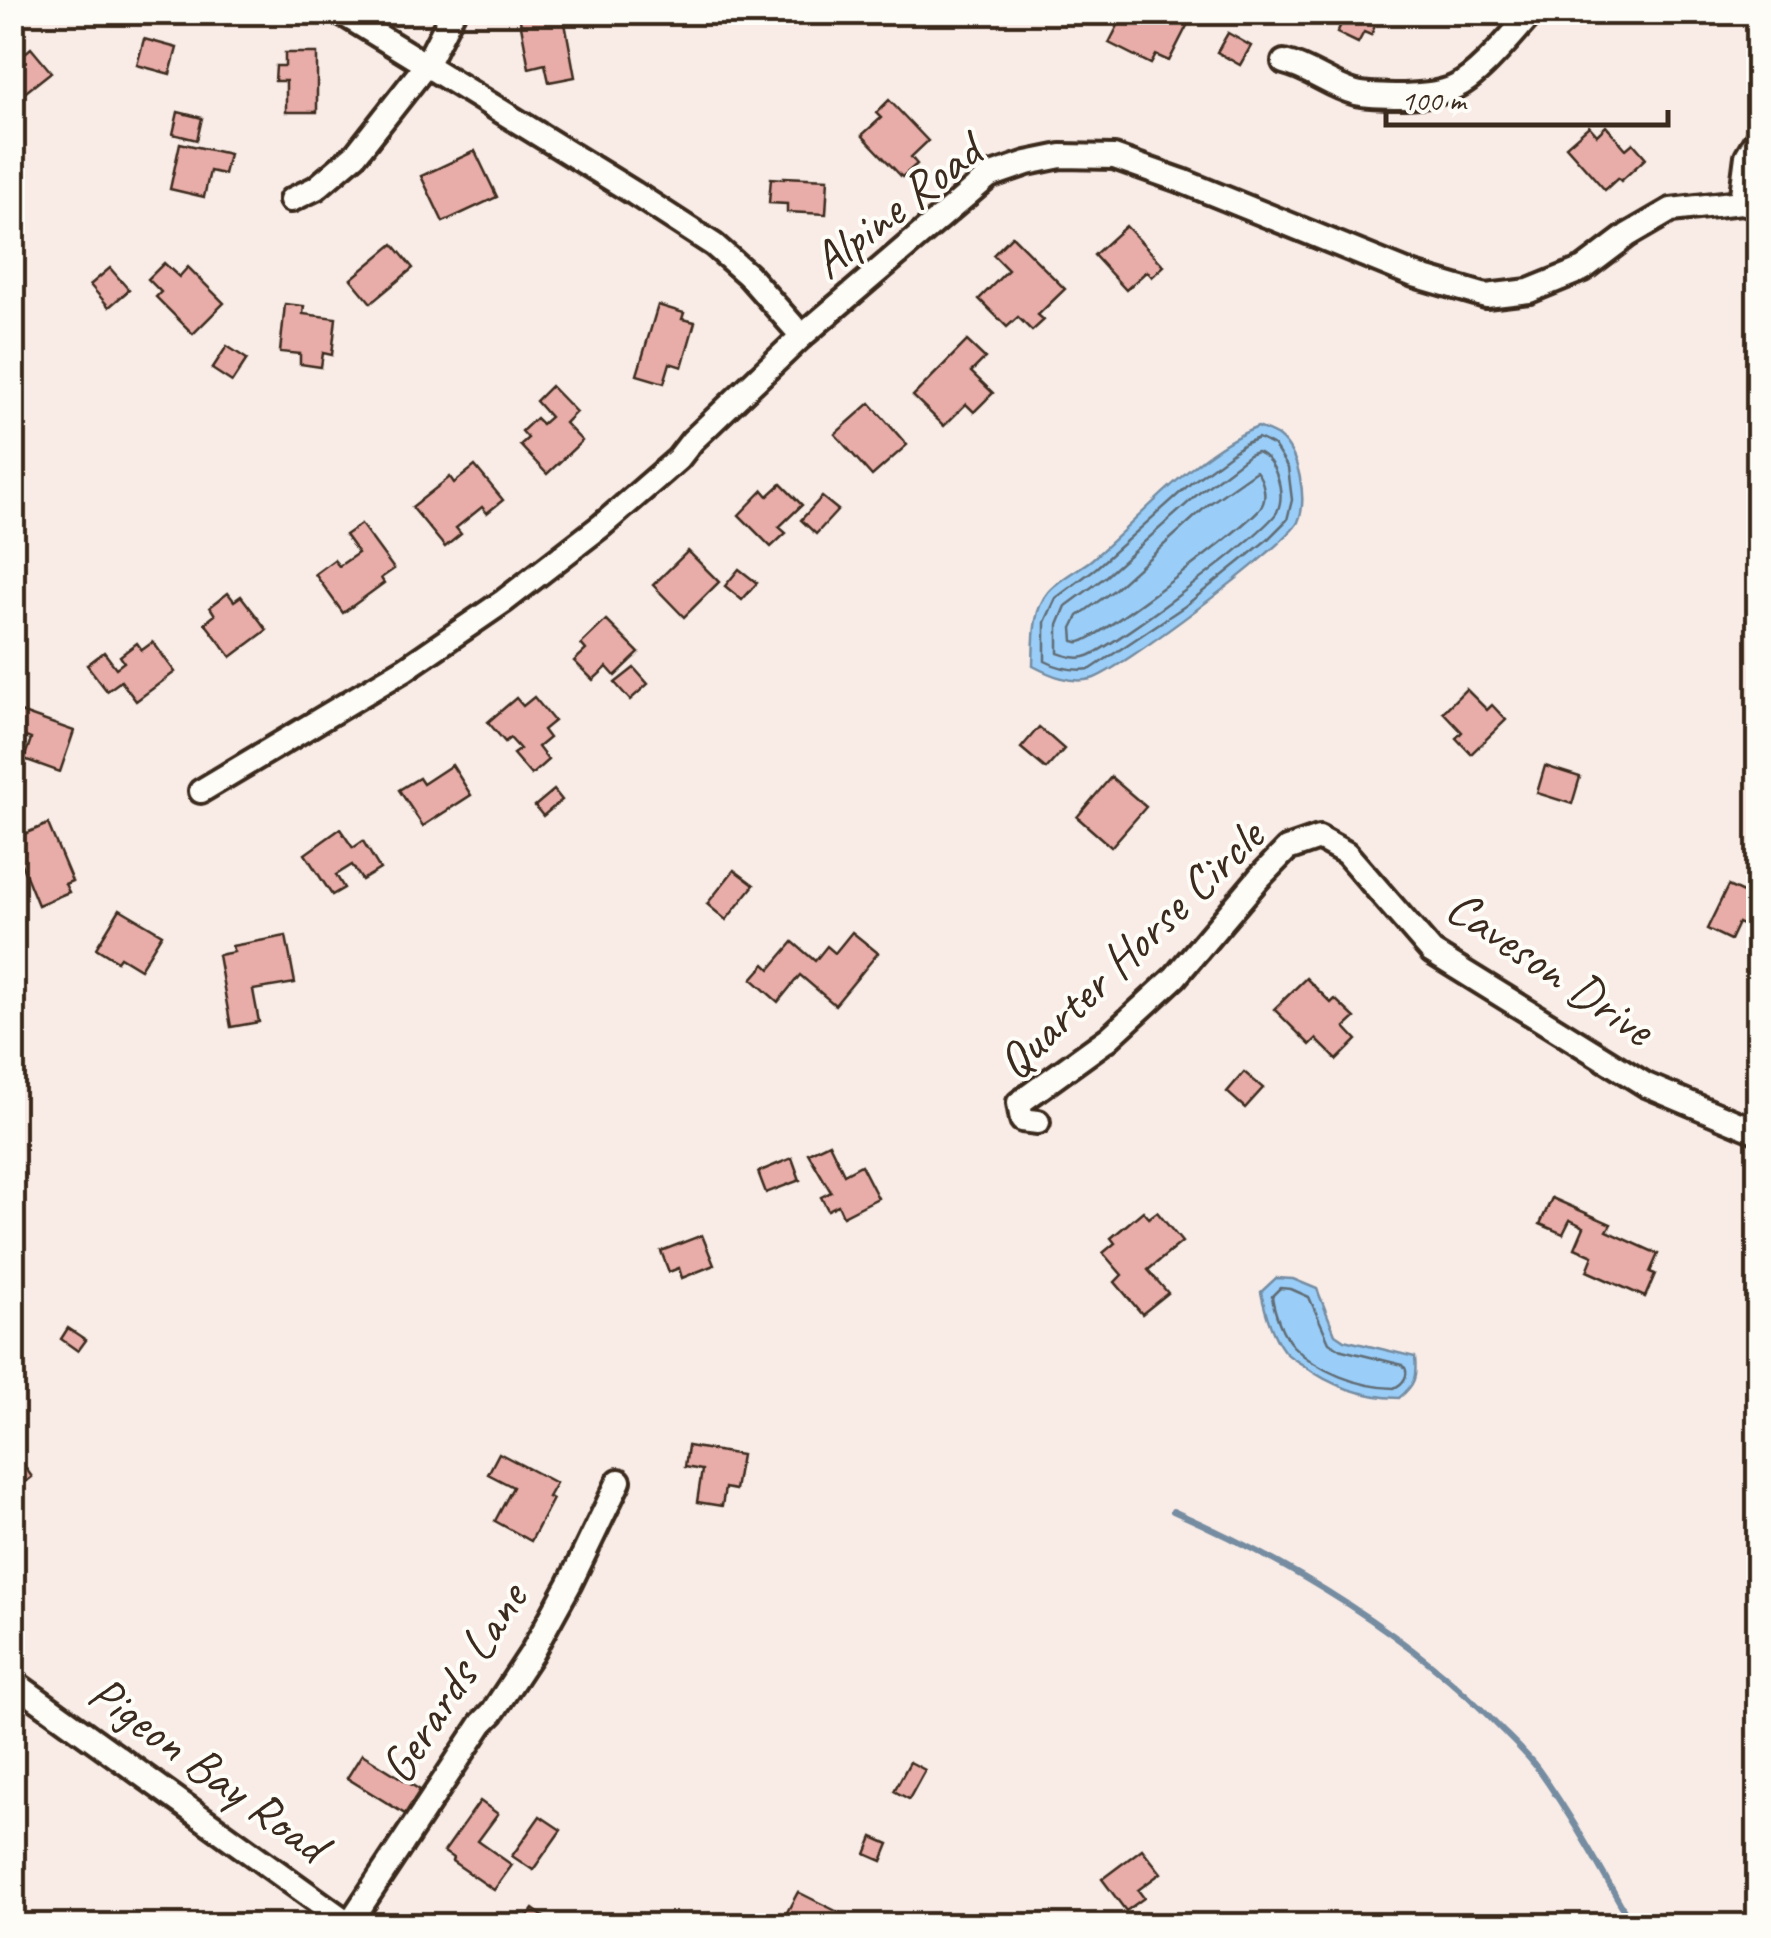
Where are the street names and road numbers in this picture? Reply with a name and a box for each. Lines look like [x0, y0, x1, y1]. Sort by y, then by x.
street label: Alpine Road [798, 116, 999, 292]
street label: Quarter Horse Circle [983, 803, 1280, 1092]
street label: Caveson Drive [1435, 875, 1668, 1061]
street label: Gerards Lane [365, 1568, 543, 1795]
street label: Pigeon Bay Road [77, 1661, 345, 1880]

